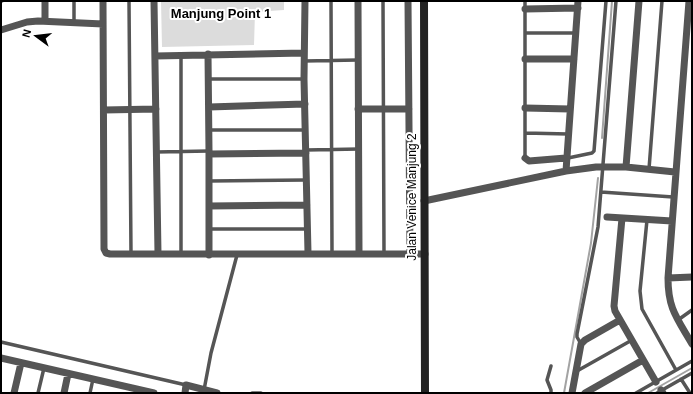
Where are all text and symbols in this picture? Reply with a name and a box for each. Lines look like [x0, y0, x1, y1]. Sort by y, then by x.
district label: Manjung Point 1 [171, 6, 271, 21]
north arrow [16, 16, 56, 56]
text: N [20, 28, 33, 39]
street label: Jalan Venice Manjung 2 [405, 133, 419, 261]

